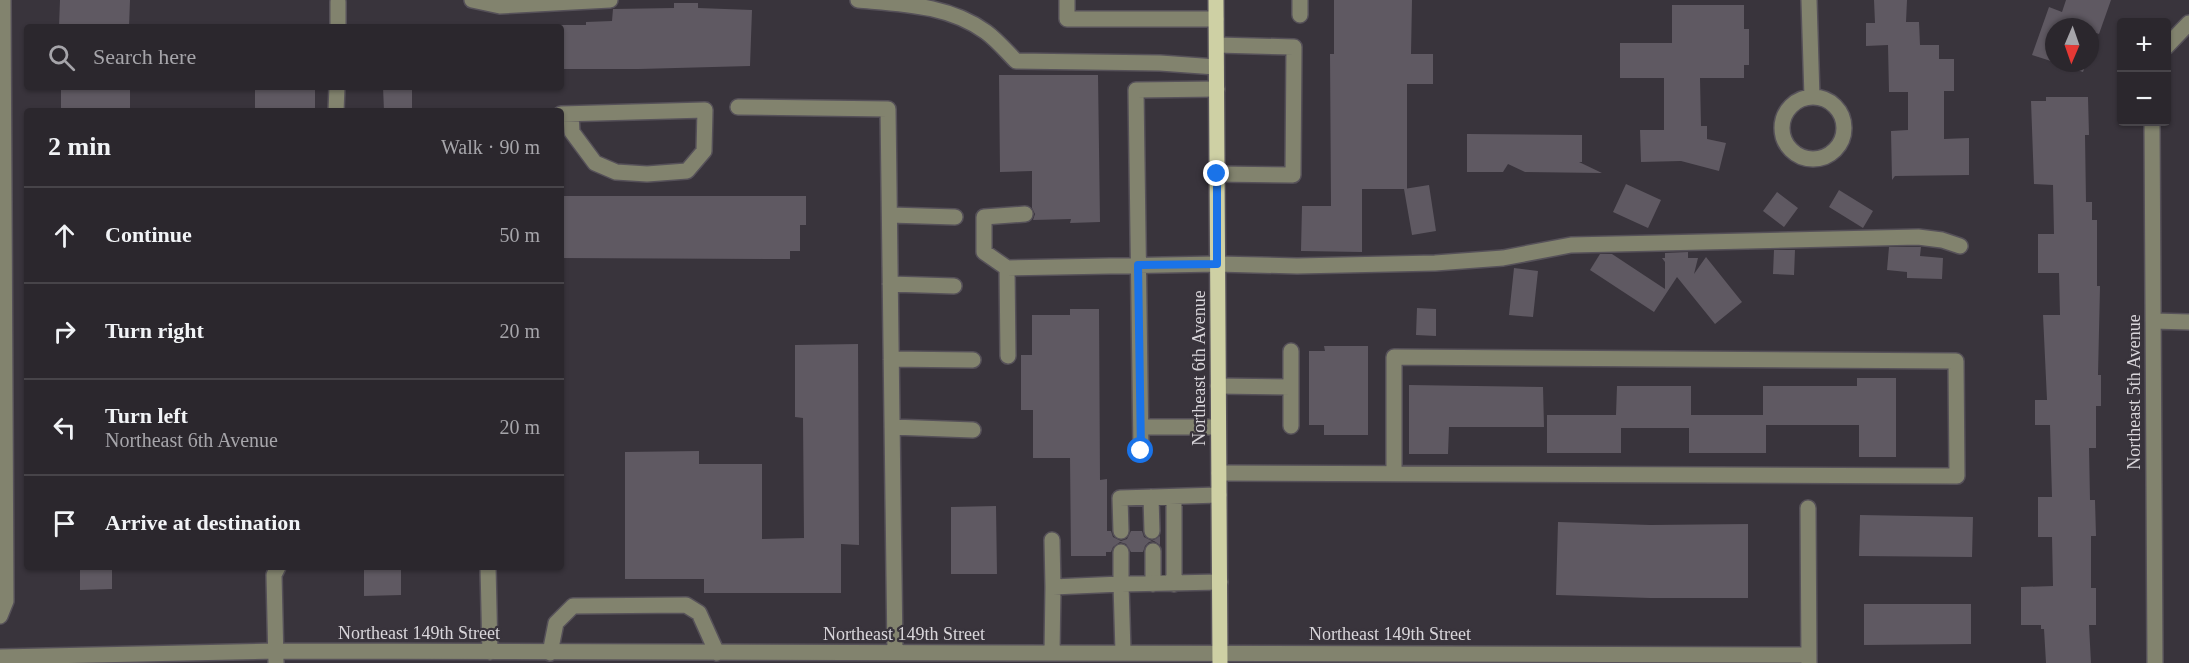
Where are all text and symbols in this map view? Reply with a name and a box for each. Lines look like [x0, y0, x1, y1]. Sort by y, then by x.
north arrow [2045, 18, 2099, 72]
map controls [2117, 18, 2171, 126]
button: + [2117, 18, 2171, 72]
search box [24, 24, 564, 90]
icon: search [45, 41, 78, 74]
text: Search here [93, 44, 196, 69]
button: − [2117, 72, 2171, 126]
text: 2 min [48, 132, 111, 161]
text: Walk · 90 m [441, 136, 540, 158]
route end [1203, 160, 1229, 186]
icon: ahead [48, 219, 81, 252]
text: Continue [105, 222, 192, 247]
text: 50 m [499, 224, 540, 246]
street label: Northeast 6th Avenue [1189, 290, 1209, 446]
street label: Northeast 5th Avenue [2124, 314, 2144, 470]
icon: right [48, 315, 81, 348]
text: Turn right [105, 318, 204, 343]
text: 20 m [499, 320, 540, 342]
text: Turn left [105, 403, 188, 428]
icon: left [48, 411, 81, 444]
text: 20 m [499, 416, 540, 438]
text: Northeast 6th Avenue [105, 429, 278, 451]
route start [1127, 437, 1153, 463]
icon: arrive [48, 507, 81, 540]
text: Arrive at destination [105, 510, 301, 535]
street label: Northeast 149th Street [338, 623, 500, 643]
street label: Northeast 149th Street [823, 624, 985, 644]
street label: Northeast 149th Street [1309, 624, 1471, 644]

